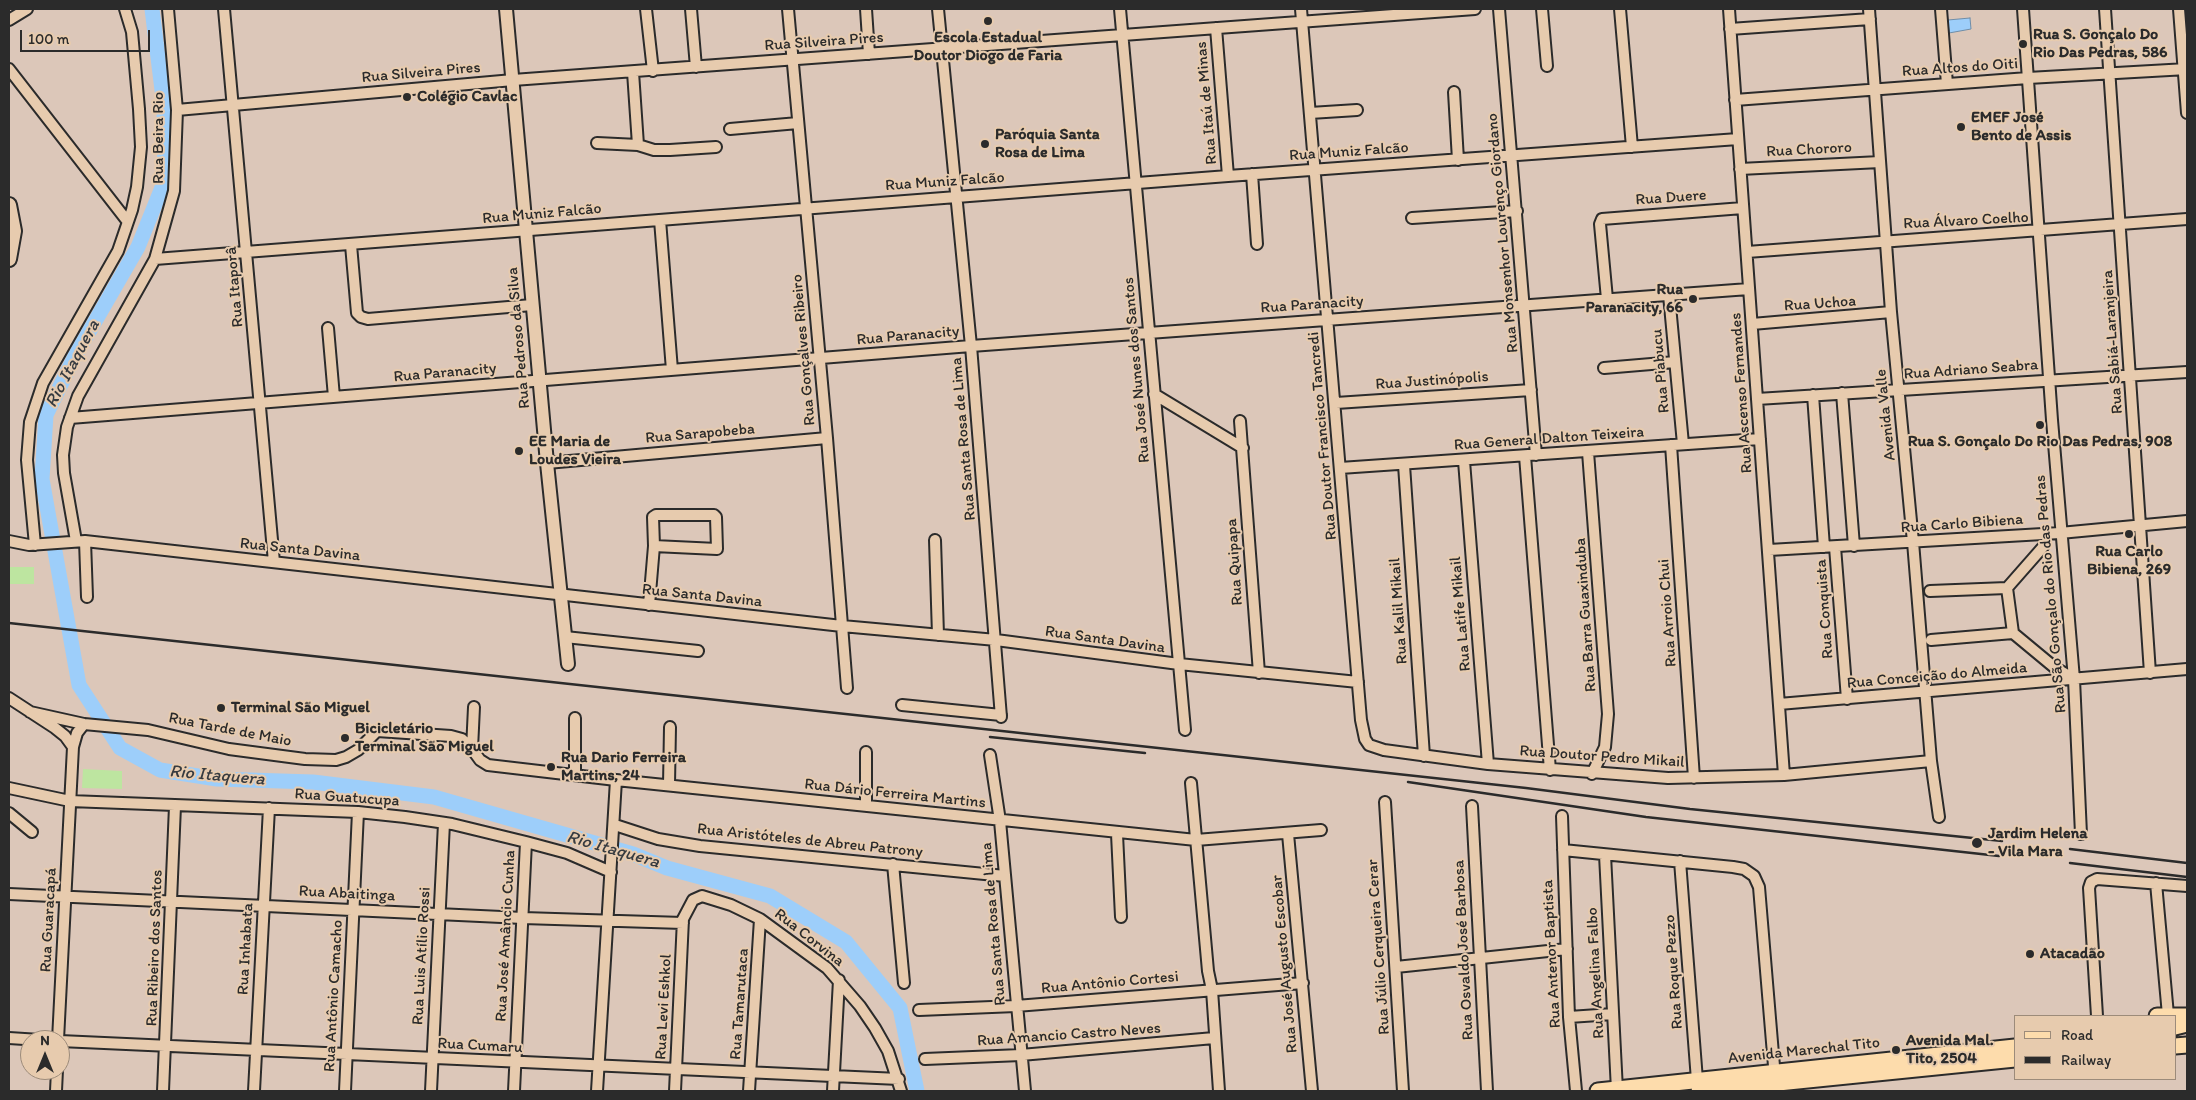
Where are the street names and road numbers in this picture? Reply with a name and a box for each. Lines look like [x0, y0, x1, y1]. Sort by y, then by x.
street label: Rua Silveira Pires [764, 28, 884, 56]
street label: Rua Itaú de Minas [1192, 41, 1222, 165]
street label: Rua Altos do Oiti [1901, 54, 2019, 82]
street label: Rua Silveira Pires [361, 58, 481, 88]
street label: Rua Beira Rio [149, 92, 169, 184]
street label: Rua Monsenhor Lourenço Giordano [1483, 112, 1523, 354]
street label: Rua Muniz Falcão [1289, 138, 1409, 166]
street label: Rua Chororo [1766, 138, 1852, 162]
street label: Rua Muniz Falcão [885, 168, 1005, 196]
street label: Rua Duere [1635, 186, 1707, 210]
street label: Rua Muniz Falcão [482, 199, 602, 229]
street label: Rua Álvaro Coelho [1903, 208, 2029, 234]
street label: Rua Itaporâ [222, 246, 248, 328]
street label: Rua Pedroso da Silva [503, 267, 535, 409]
street label: Rua Sabiá-Laranjeira [2098, 269, 2128, 415]
street label: Rua Gonçalves Ribeiro [788, 273, 820, 427]
street label: Rua José Nunes dos Santos [1119, 276, 1155, 464]
street label: Rua Paranacity [1260, 292, 1364, 318]
street label: Rua Uchoa [1783, 292, 1857, 316]
street label: Rua Ascenso Fernandes [1727, 312, 1757, 474]
street label: Rua Paranacity [856, 322, 960, 350]
street label: Rua Piabucu [1648, 328, 1674, 414]
street label: Rua Doutor Francisco Tancredi [1304, 331, 1342, 541]
street label: Rua Adriano Seabra [1903, 356, 2039, 384]
street label: Rua Santa Rosa de Lima [947, 357, 981, 521]
street label: Rua Paranacity [393, 359, 497, 387]
street label: Rua Justinópolis [1375, 367, 1489, 395]
street label: Avenida Valle [1872, 368, 1900, 462]
street label: Rua Sarapobeba [645, 420, 755, 448]
street label: Rua General Dalton Teixeira [1453, 423, 1645, 455]
street label: Rua São Gonçalo do Rio das Pedras [2031, 474, 2071, 714]
street label: Rua Carlo Bibiena [1900, 510, 2024, 538]
street label: Rua Quipapa [1222, 518, 1248, 606]
street label: Rua Santa Davina [239, 534, 361, 566]
street label: Rua Barra Guaxinduba [1571, 537, 1601, 693]
street label: Rua Latife Mikail [1446, 556, 1476, 672]
street label: Rua Kalil Mikail [1386, 557, 1412, 665]
street label: Rua Arroio Chui [1655, 558, 1681, 668]
street label: Rua Conquista [1812, 558, 1838, 660]
street label: Rua Santa Davina [641, 580, 763, 612]
street label: Rua Santa Davina [1044, 622, 1166, 658]
street label: Rua Conceição do Almeida [1846, 659, 2028, 693]
street label: Rua Tarde de Maio [167, 709, 293, 751]
street label: Rua Doutor Pedro Mikail [1519, 742, 1685, 772]
street label: Rua Dário Ferreira Martins [803, 775, 987, 813]
street label: Rua Guatucupa [294, 785, 400, 811]
street label: Rua Aristóteles de Abreu Patrony [696, 820, 924, 862]
street label: Rua Santa Rosa de Lima [977, 842, 1011, 1006]
street label: Rua José Amâncio Cunha [492, 850, 520, 1022]
street label: Rua Júlio Cerqueira Cerar [1363, 859, 1395, 1035]
street label: Rua Osvaldo José Barbosa [1450, 859, 1478, 1041]
street label: Rua Guaracapá [37, 867, 61, 973]
street label: Rua Ribeiro dos Santos [143, 869, 167, 1027]
street label: Rua José Augusto Escobar [1268, 874, 1302, 1054]
street label: Rua Antenor Baptista [1539, 879, 1565, 1029]
street label: Rua Abaitinga [298, 882, 396, 906]
street label: Rua Luis Atílio Rossi [409, 886, 435, 1026]
street label: Rua Inhabata [234, 903, 258, 995]
street label: Rua Corvina [770, 905, 848, 971]
street label: Rua Angelina Falbo [1583, 907, 1609, 1039]
street label: Rua Roque Pezzo [1660, 914, 1688, 1030]
street label: Rua Antônio Camacho [320, 919, 348, 1073]
street label: Rua Tamarutaca [727, 948, 753, 1060]
street label: Rua Levi Eshkol [652, 954, 676, 1060]
street label: Rua Antônio Cortesi [1040, 967, 1180, 999]
street label: Rua Amancio Castro Neves [976, 1019, 1162, 1051]
street label: Avenida Marechal Tito [1727, 1033, 1881, 1069]
street label: Rua Cumaru [437, 1034, 523, 1058]

